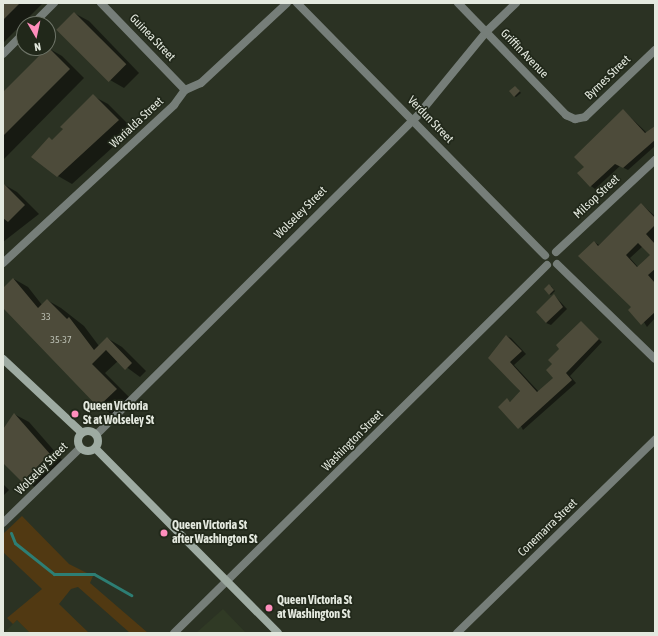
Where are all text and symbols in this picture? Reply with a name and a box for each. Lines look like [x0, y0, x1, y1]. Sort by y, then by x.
street label: Guinea Street [126, 12, 178, 64]
north arrow [16, 16, 56, 56]
street label: Griffin Avenue [497, 26, 551, 82]
text: N [34, 40, 42, 53]
street label: Byrnes Street [582, 53, 634, 103]
street label: Verdun Street [404, 93, 456, 147]
street label: Warialda Street [107, 95, 167, 151]
street label: Milsop Street [571, 172, 623, 222]
street label: Wolseley Street [272, 184, 330, 242]
house number: 33 [41, 311, 51, 323]
house number: 35-37 [50, 334, 72, 346]
place label: Queen Victoria St at Wolseley St [83, 400, 154, 428]
street label: Washington Street [319, 407, 387, 475]
marker: Queen Victoria St at Wolseley St [70, 409, 80, 419]
street label: Wolseley Street [13, 440, 71, 498]
street label: Conemarra Street [515, 496, 581, 560]
place label: Queen Victoria St after Washington St [172, 519, 258, 547]
marker: Queen Victoria St after Washington St [159, 528, 169, 538]
place label: Queen Victoria St at Washington St [277, 594, 352, 622]
marker: Queen Victoria St at Washington St [264, 603, 274, 613]

